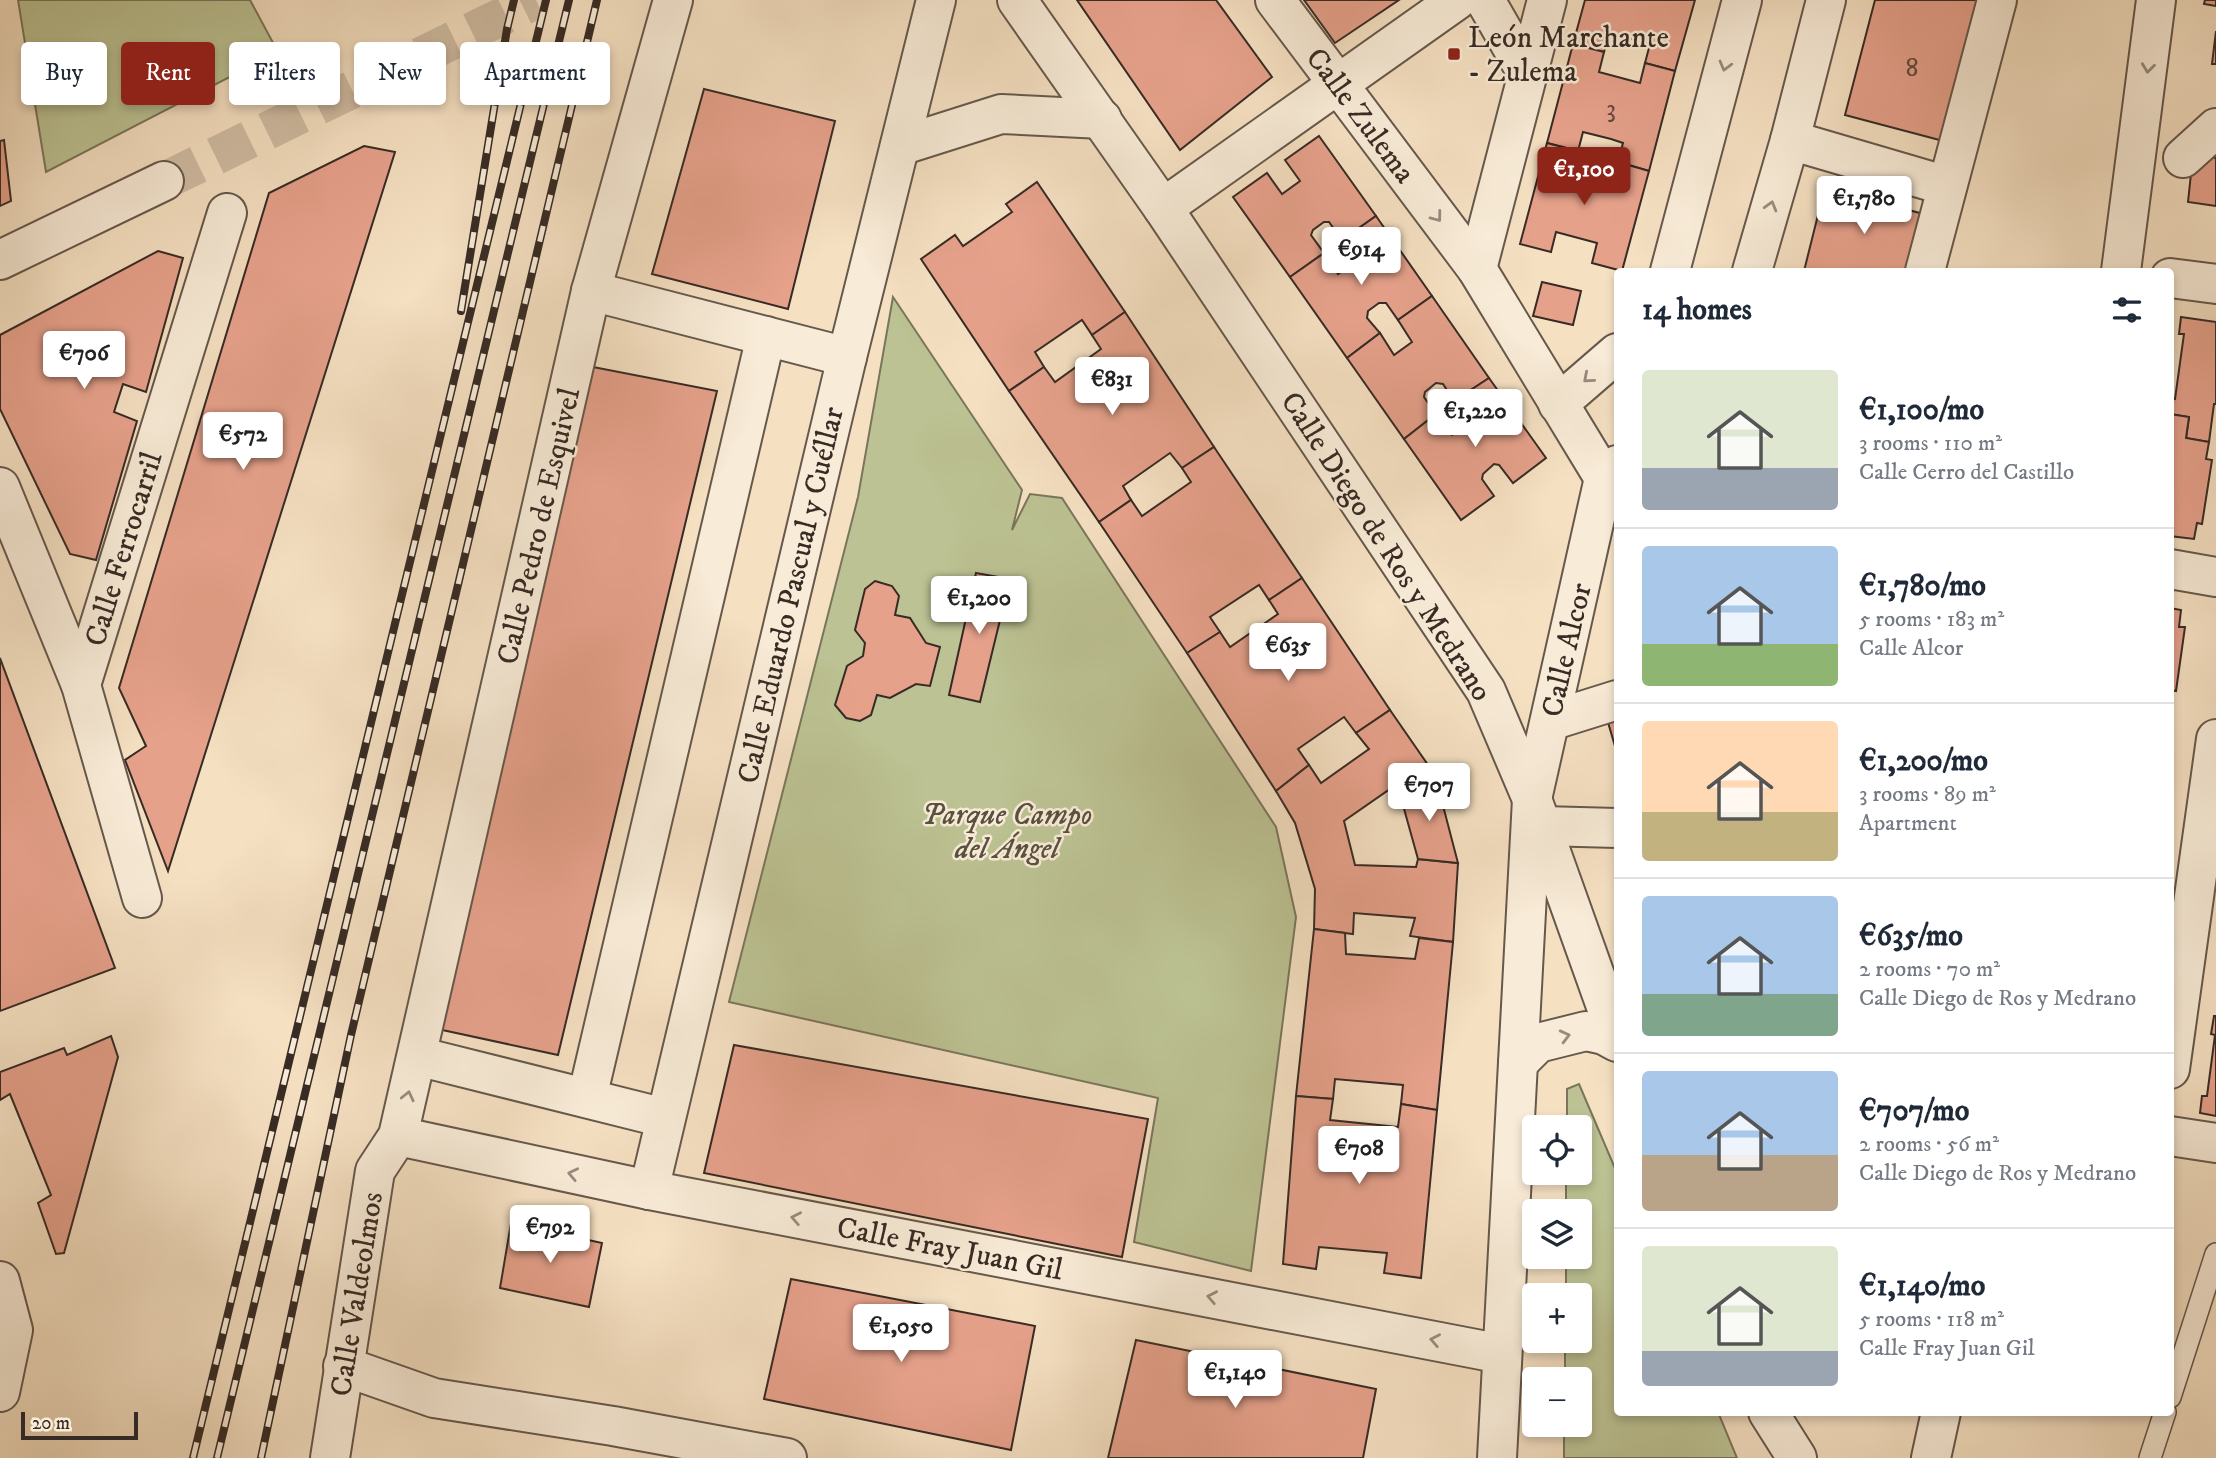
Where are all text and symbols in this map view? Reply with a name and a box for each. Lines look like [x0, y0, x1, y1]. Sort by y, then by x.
place label: León Marchante - Zulema [1468, 20, 1669, 91]
street label: Calle Zulema [1297, 41, 1423, 191]
chip: Buy [21, 42, 107, 105]
chip: Rent [121, 42, 215, 105]
chip: Filters [229, 42, 340, 105]
chip: New [354, 42, 446, 105]
chip: Apartment [460, 42, 610, 105]
marker: León Marchante - Zulema [1446, 46, 1462, 62]
house number: 8 [1905, 52, 1919, 85]
one-way arrow [1719, 60, 1733, 72]
one-way arrow [2140, 62, 2155, 74]
house number: 3 [1606, 93, 1616, 126]
pin: €1,100 [1527, 148, 1641, 207]
text: €1,100 [1553, 155, 1615, 184]
pin: €1,780 [1807, 176, 1921, 236]
text: €1,780 [1833, 184, 1895, 213]
one-way arrow [1762, 200, 1777, 212]
one-way arrow [1429, 209, 1442, 222]
pin: €914 [1320, 228, 1402, 287]
text: €914 [1338, 235, 1384, 264]
icon: filters [2108, 291, 2146, 329]
text: 14 homes [1642, 292, 1752, 329]
pin: €706 [43, 332, 125, 391]
text: €706 [59, 339, 109, 368]
pin: €831 [1071, 358, 1153, 417]
text: €831 [1091, 365, 1133, 394]
one-way arrow [1583, 370, 1596, 382]
street label: Calle Pedro de Esquivel [490, 384, 589, 668]
street label: Calle Diego de Ros y Medrano [1272, 385, 1500, 708]
pin: €1,220 [1418, 390, 1532, 449]
text: €1,100/mo [1859, 392, 1984, 429]
text: €1,220 [1443, 397, 1507, 426]
icon: home [1698, 398, 1782, 482]
street label: Calle Eduardo Pascual y Cuéllar [730, 404, 853, 787]
pin: €572 [202, 412, 284, 472]
text: €572 [219, 420, 267, 449]
text: 3 rooms · 110 m² [1859, 429, 2002, 458]
street label: Calle Ferrocarril [77, 448, 172, 651]
text: Calle Cerro del Castillo [1859, 458, 2074, 487]
text: €1,780/mo [1859, 568, 1986, 605]
icon: home [1698, 574, 1782, 658]
pin: €1,200 [922, 576, 1036, 636]
street label: Calle Alcor [1534, 580, 1601, 721]
text: €1,200 [947, 584, 1011, 613]
text: 5 rooms · 183 m² [1859, 605, 2004, 634]
pin: €635 [1247, 624, 1329, 683]
text: €635 [1265, 631, 1311, 660]
text: Calle Alcor [1859, 634, 1963, 663]
text: €1,200/mo [1859, 743, 1988, 780]
icon: home [1698, 749, 1782, 833]
pin: €707 [1388, 764, 1470, 823]
text: €707 [1404, 771, 1454, 800]
text: 3 rooms · 89 m² [1859, 780, 1996, 809]
park label: Parque Campo del Ángel [922, 797, 1092, 868]
text: Apartment [1859, 809, 1957, 838]
text: €635/mo [1859, 918, 1963, 955]
icon: home [1698, 924, 1782, 1008]
text: 2 rooms · 70 m² [1859, 955, 2000, 984]
text: Calle Diego de Ros y Medrano [1859, 984, 2136, 1013]
one-way arrow [1559, 1030, 1571, 1044]
one-way arrow [399, 1090, 414, 1102]
text: €707/mo [1859, 1093, 1969, 1130]
icon: home [1698, 1099, 1782, 1183]
map controls [1522, 1115, 1592, 1437]
button: locate [1522, 1115, 1592, 1185]
pin: €708 [1318, 1126, 1400, 1186]
text: 2 rooms · 56 m² [1859, 1130, 1999, 1159]
text: €708 [1334, 1134, 1384, 1163]
text: Calle Diego de Ros y Medrano [1859, 1159, 2136, 1188]
one-way arrow [567, 1167, 579, 1182]
street label: Calle Valdeolmos [323, 1189, 392, 1399]
button: layers [1522, 1199, 1592, 1269]
pin: €792 [509, 1206, 591, 1265]
street label: Calle Fray Juan Gil [834, 1209, 1066, 1290]
one-way arrow [790, 1212, 802, 1227]
text: €792 [526, 1213, 574, 1242]
text: €1,140/mo [1859, 1268, 1985, 1305]
icon: home [1698, 1274, 1782, 1358]
button: + [1522, 1283, 1592, 1353]
one-way arrow [1206, 1291, 1218, 1306]
pin: €1,050 [844, 1304, 958, 1364]
text: 5 rooms · 118 m² [1859, 1305, 2004, 1334]
text: €1,050 [869, 1312, 933, 1341]
one-way arrow [1429, 1333, 1441, 1348]
text: Calle Fray Juan Gil [1859, 1334, 2035, 1363]
pin: €1,140 [1178, 1350, 1292, 1410]
text: €1,140 [1204, 1358, 1266, 1387]
button: − [1522, 1367, 1592, 1437]
scale bar [21, 1409, 138, 1441]
text: 20 m [32, 1412, 70, 1435]

